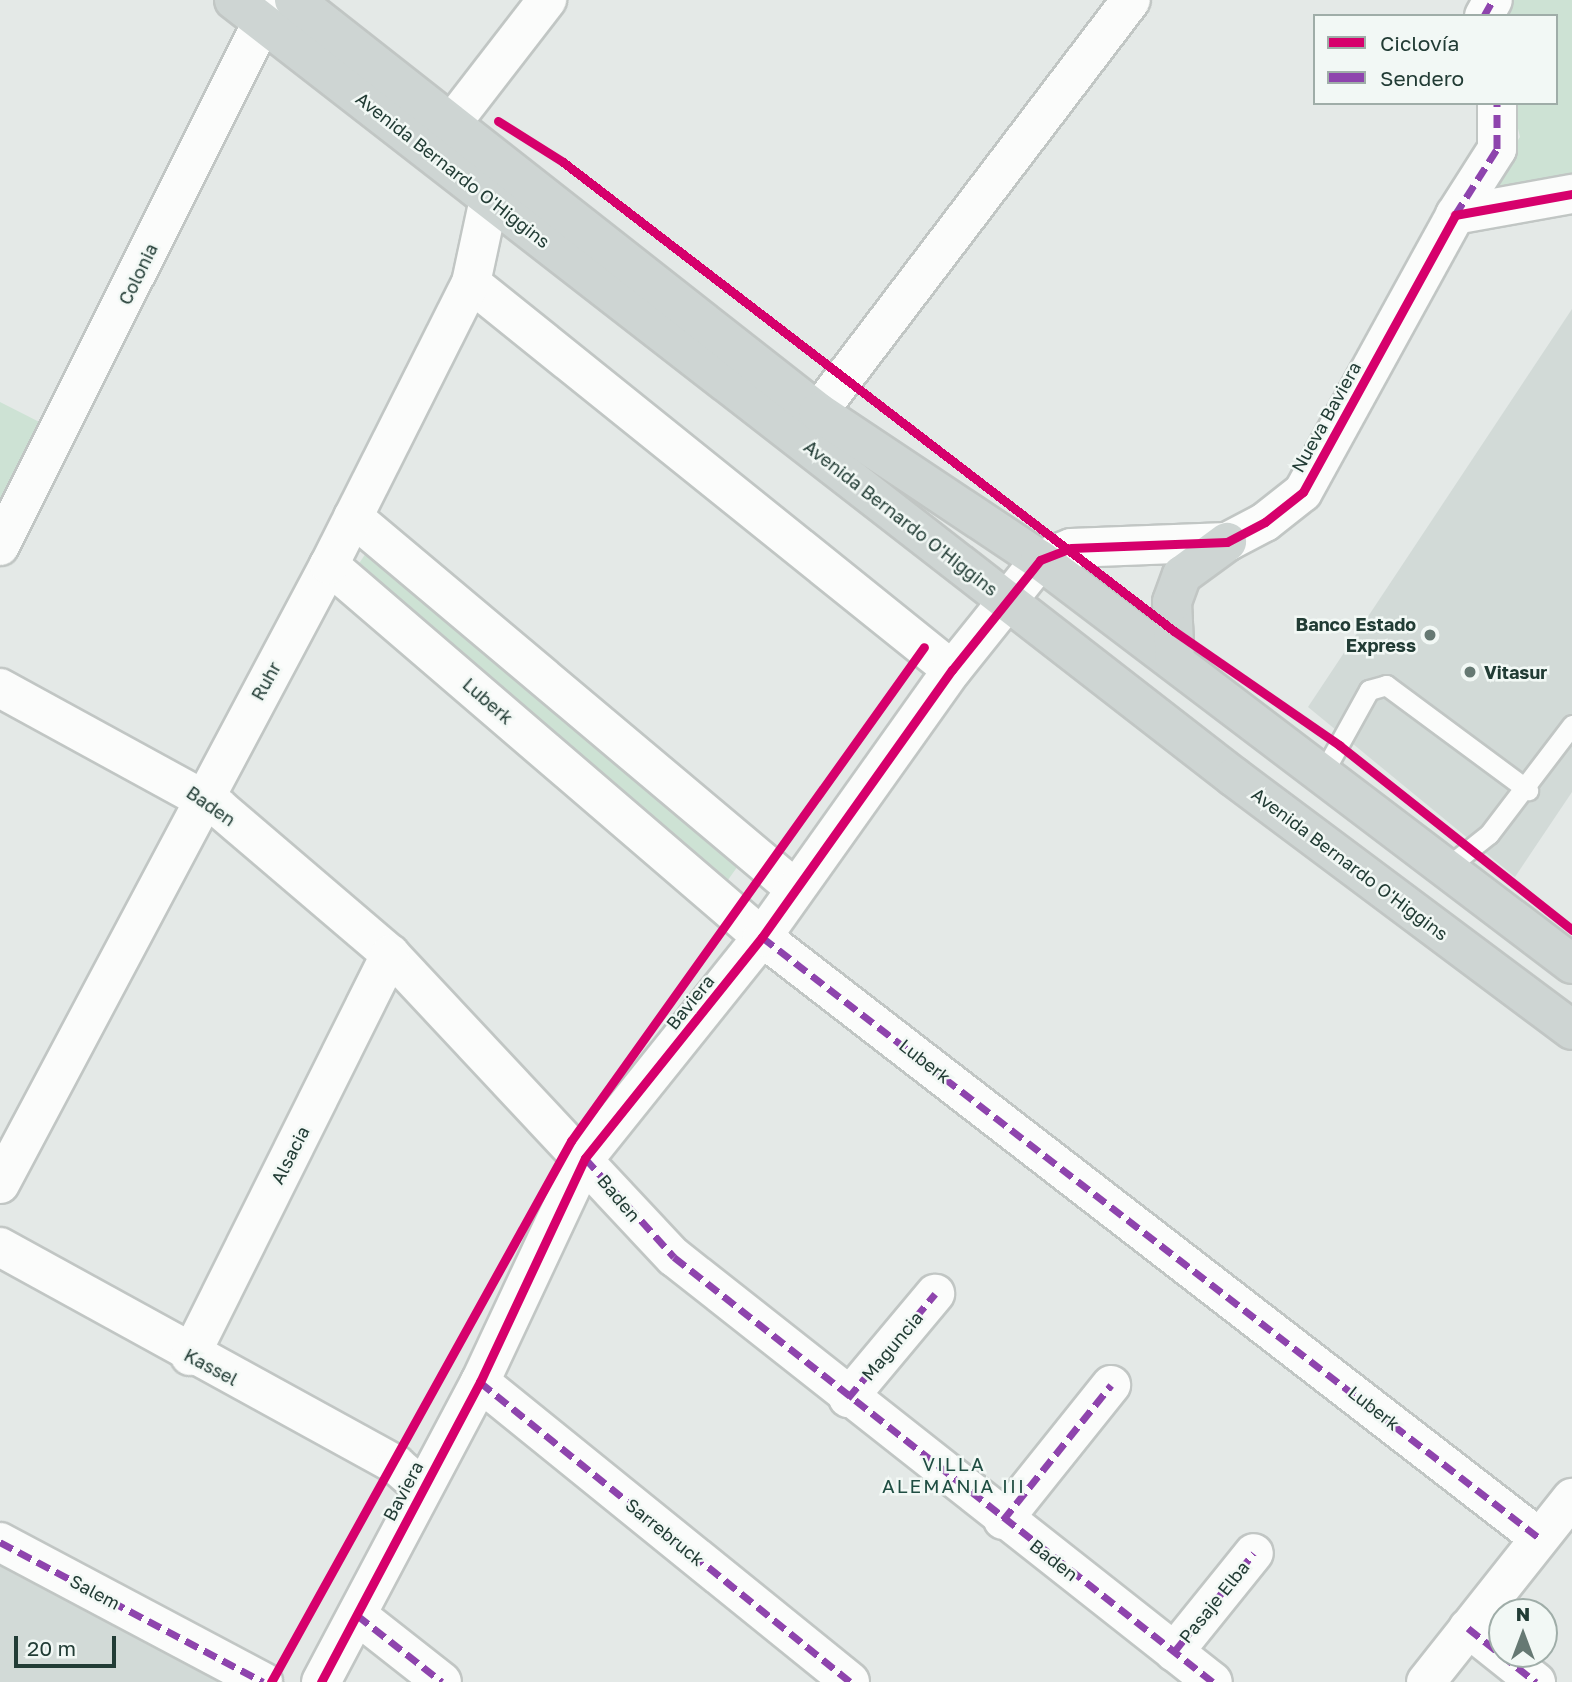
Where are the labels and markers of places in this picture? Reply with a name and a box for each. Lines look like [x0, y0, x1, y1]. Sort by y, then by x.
place label: Banco Estado Express [1296, 614, 1416, 656]
marker: Banco Estado Express [1422, 627, 1438, 643]
place label: Vitasur [1484, 661, 1547, 683]
marker: Vitasur [1462, 664, 1478, 680]

